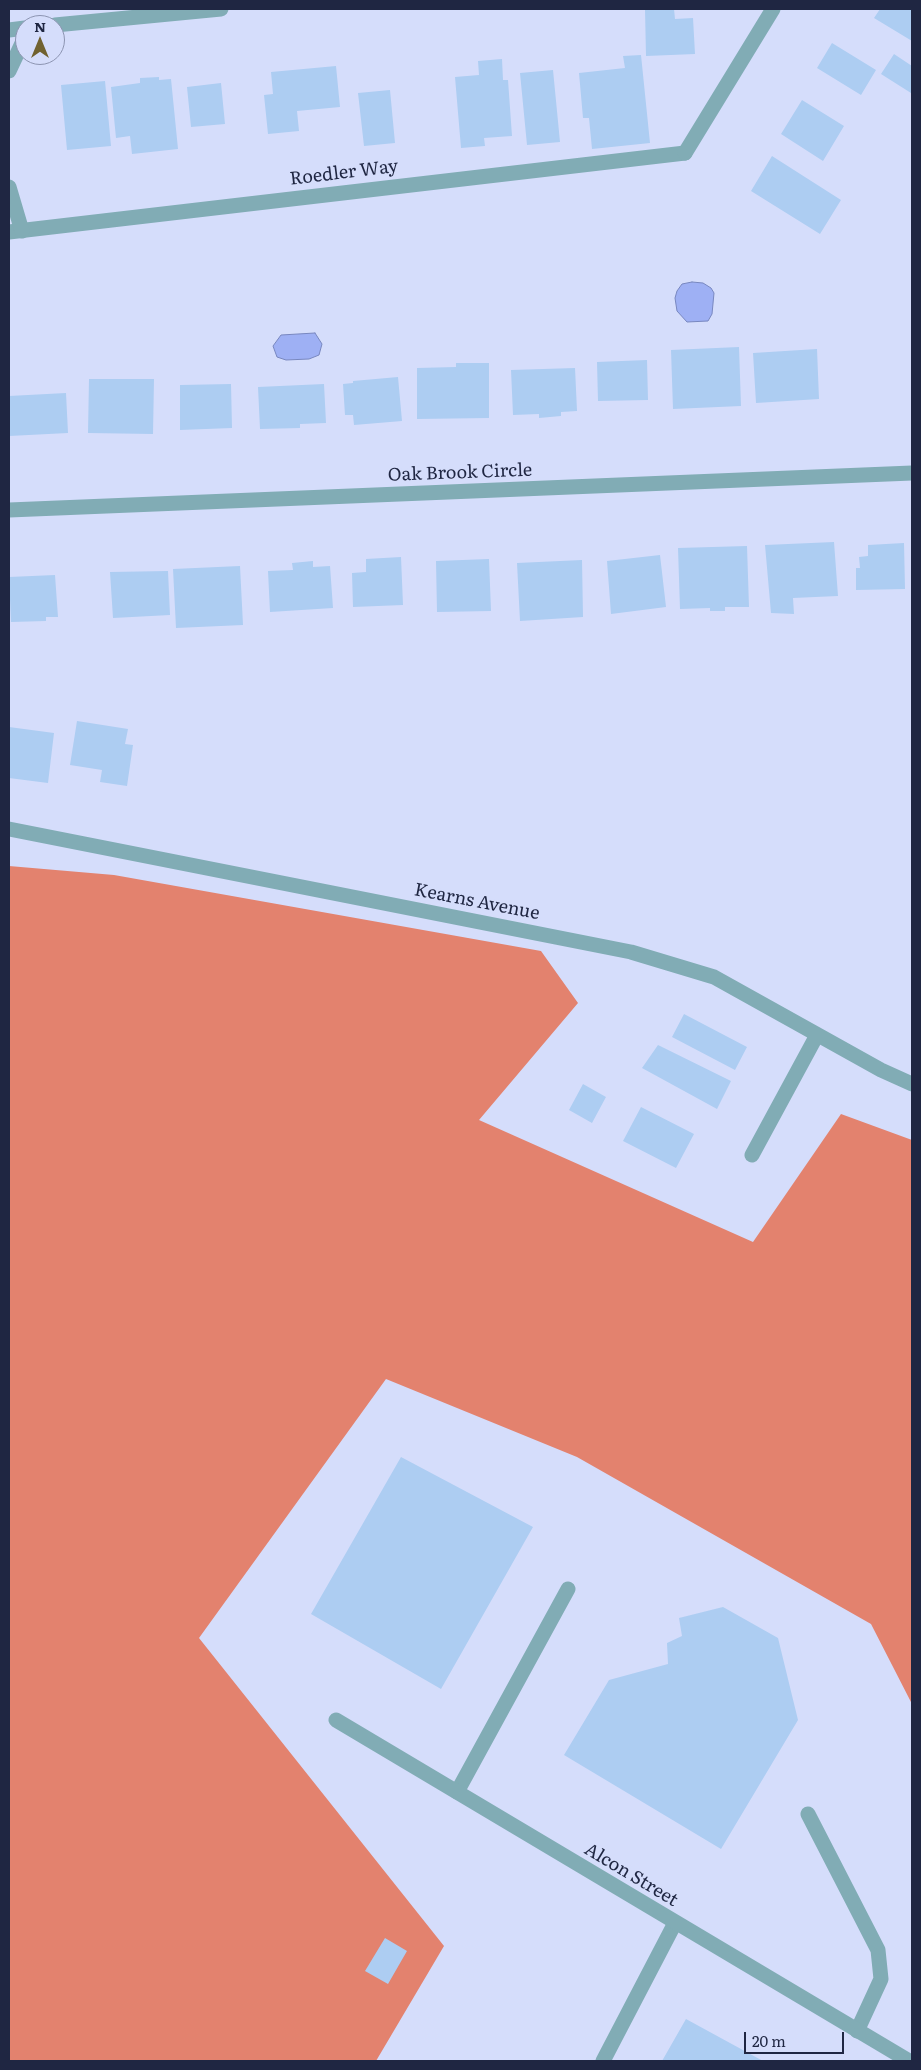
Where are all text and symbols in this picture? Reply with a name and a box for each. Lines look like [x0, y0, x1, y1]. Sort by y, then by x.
north arrow [15, 15, 65, 65]
text: N [34, 16, 46, 36]
street label: Roedler Way [289, 156, 399, 190]
street label: Oak Brook Circle [387, 460, 533, 486]
street label: Kearns Avenue [412, 879, 542, 925]
street label: Alcon Street [580, 1839, 682, 1911]
scale bar [746, 2022, 846, 2054]
text: 20 m [752, 2029, 786, 2052]

